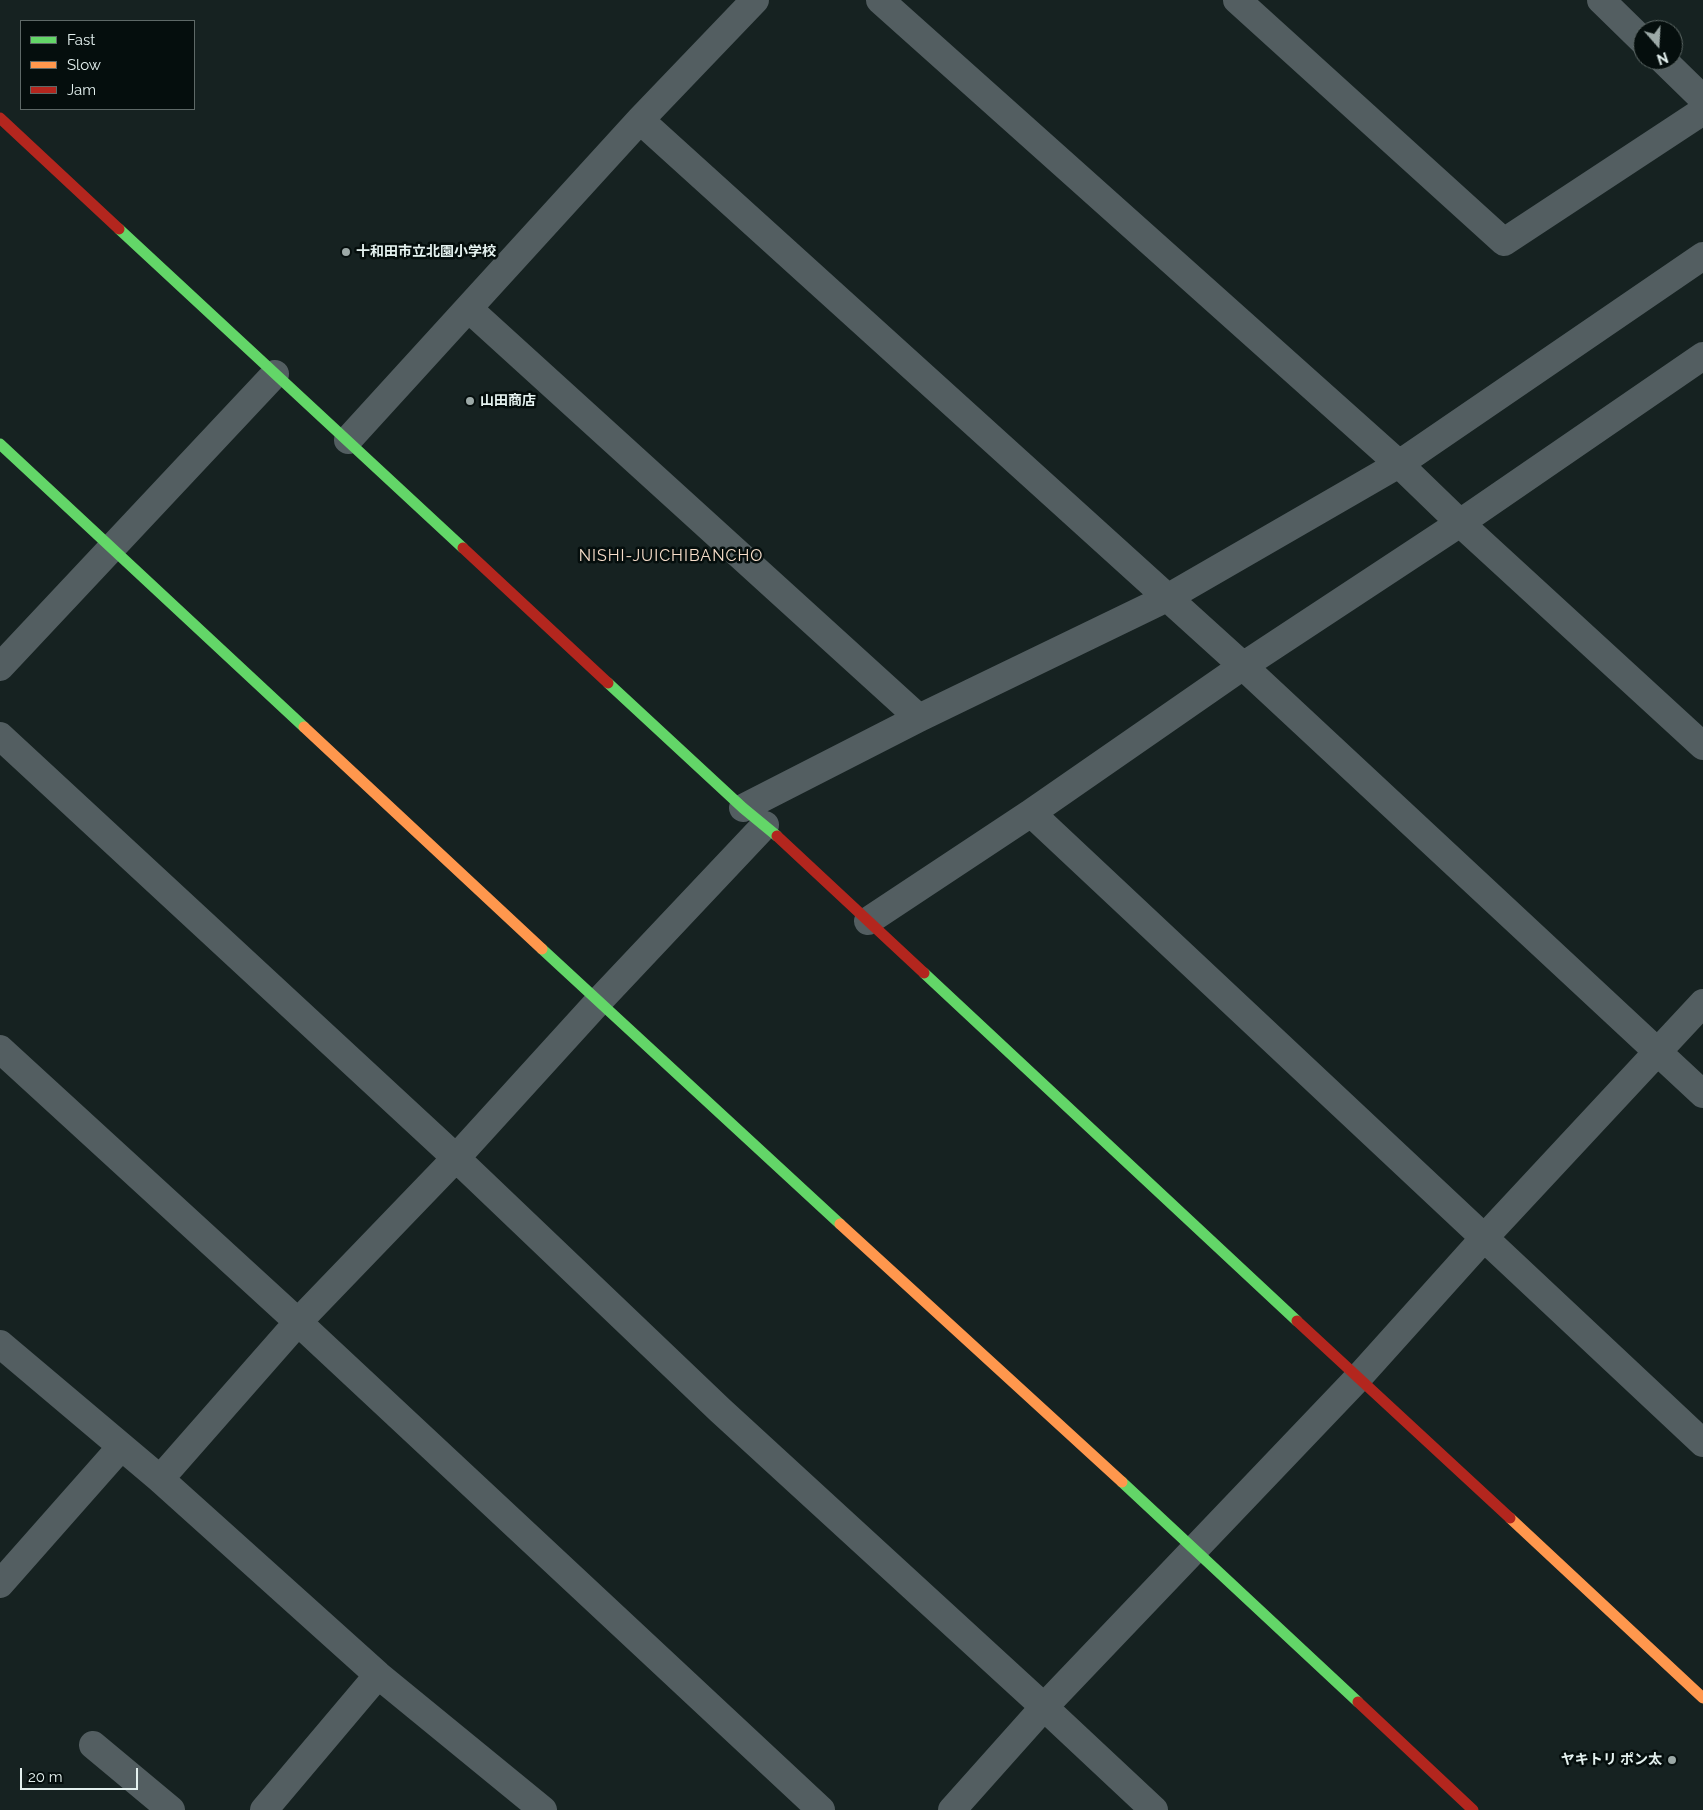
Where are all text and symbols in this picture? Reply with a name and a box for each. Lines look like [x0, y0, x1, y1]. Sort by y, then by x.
legend [20, 20, 195, 110]
north arrow [1633, 20, 1683, 70]
text: Fast [67, 31, 95, 49]
text: N [1655, 49, 1670, 68]
text: Slow [67, 56, 101, 74]
text: Jam [67, 81, 96, 99]
place label: 十和田市立北園小学校 [356, 244, 496, 260]
marker: 十和田市立北園小学校 [340, 246, 352, 258]
place label: 山田商店 [480, 393, 536, 409]
marker: 山田商店 [464, 395, 476, 407]
district label: NISHI-JUICHIBANCHO [576, 546, 766, 566]
place label: ヤキトリ ポン太 [1561, 1752, 1662, 1768]
marker: ヤキトリ ポン太 [1666, 1754, 1678, 1766]
scale bar [22, 1758, 140, 1790]
text: 20 m [28, 1768, 63, 1786]

